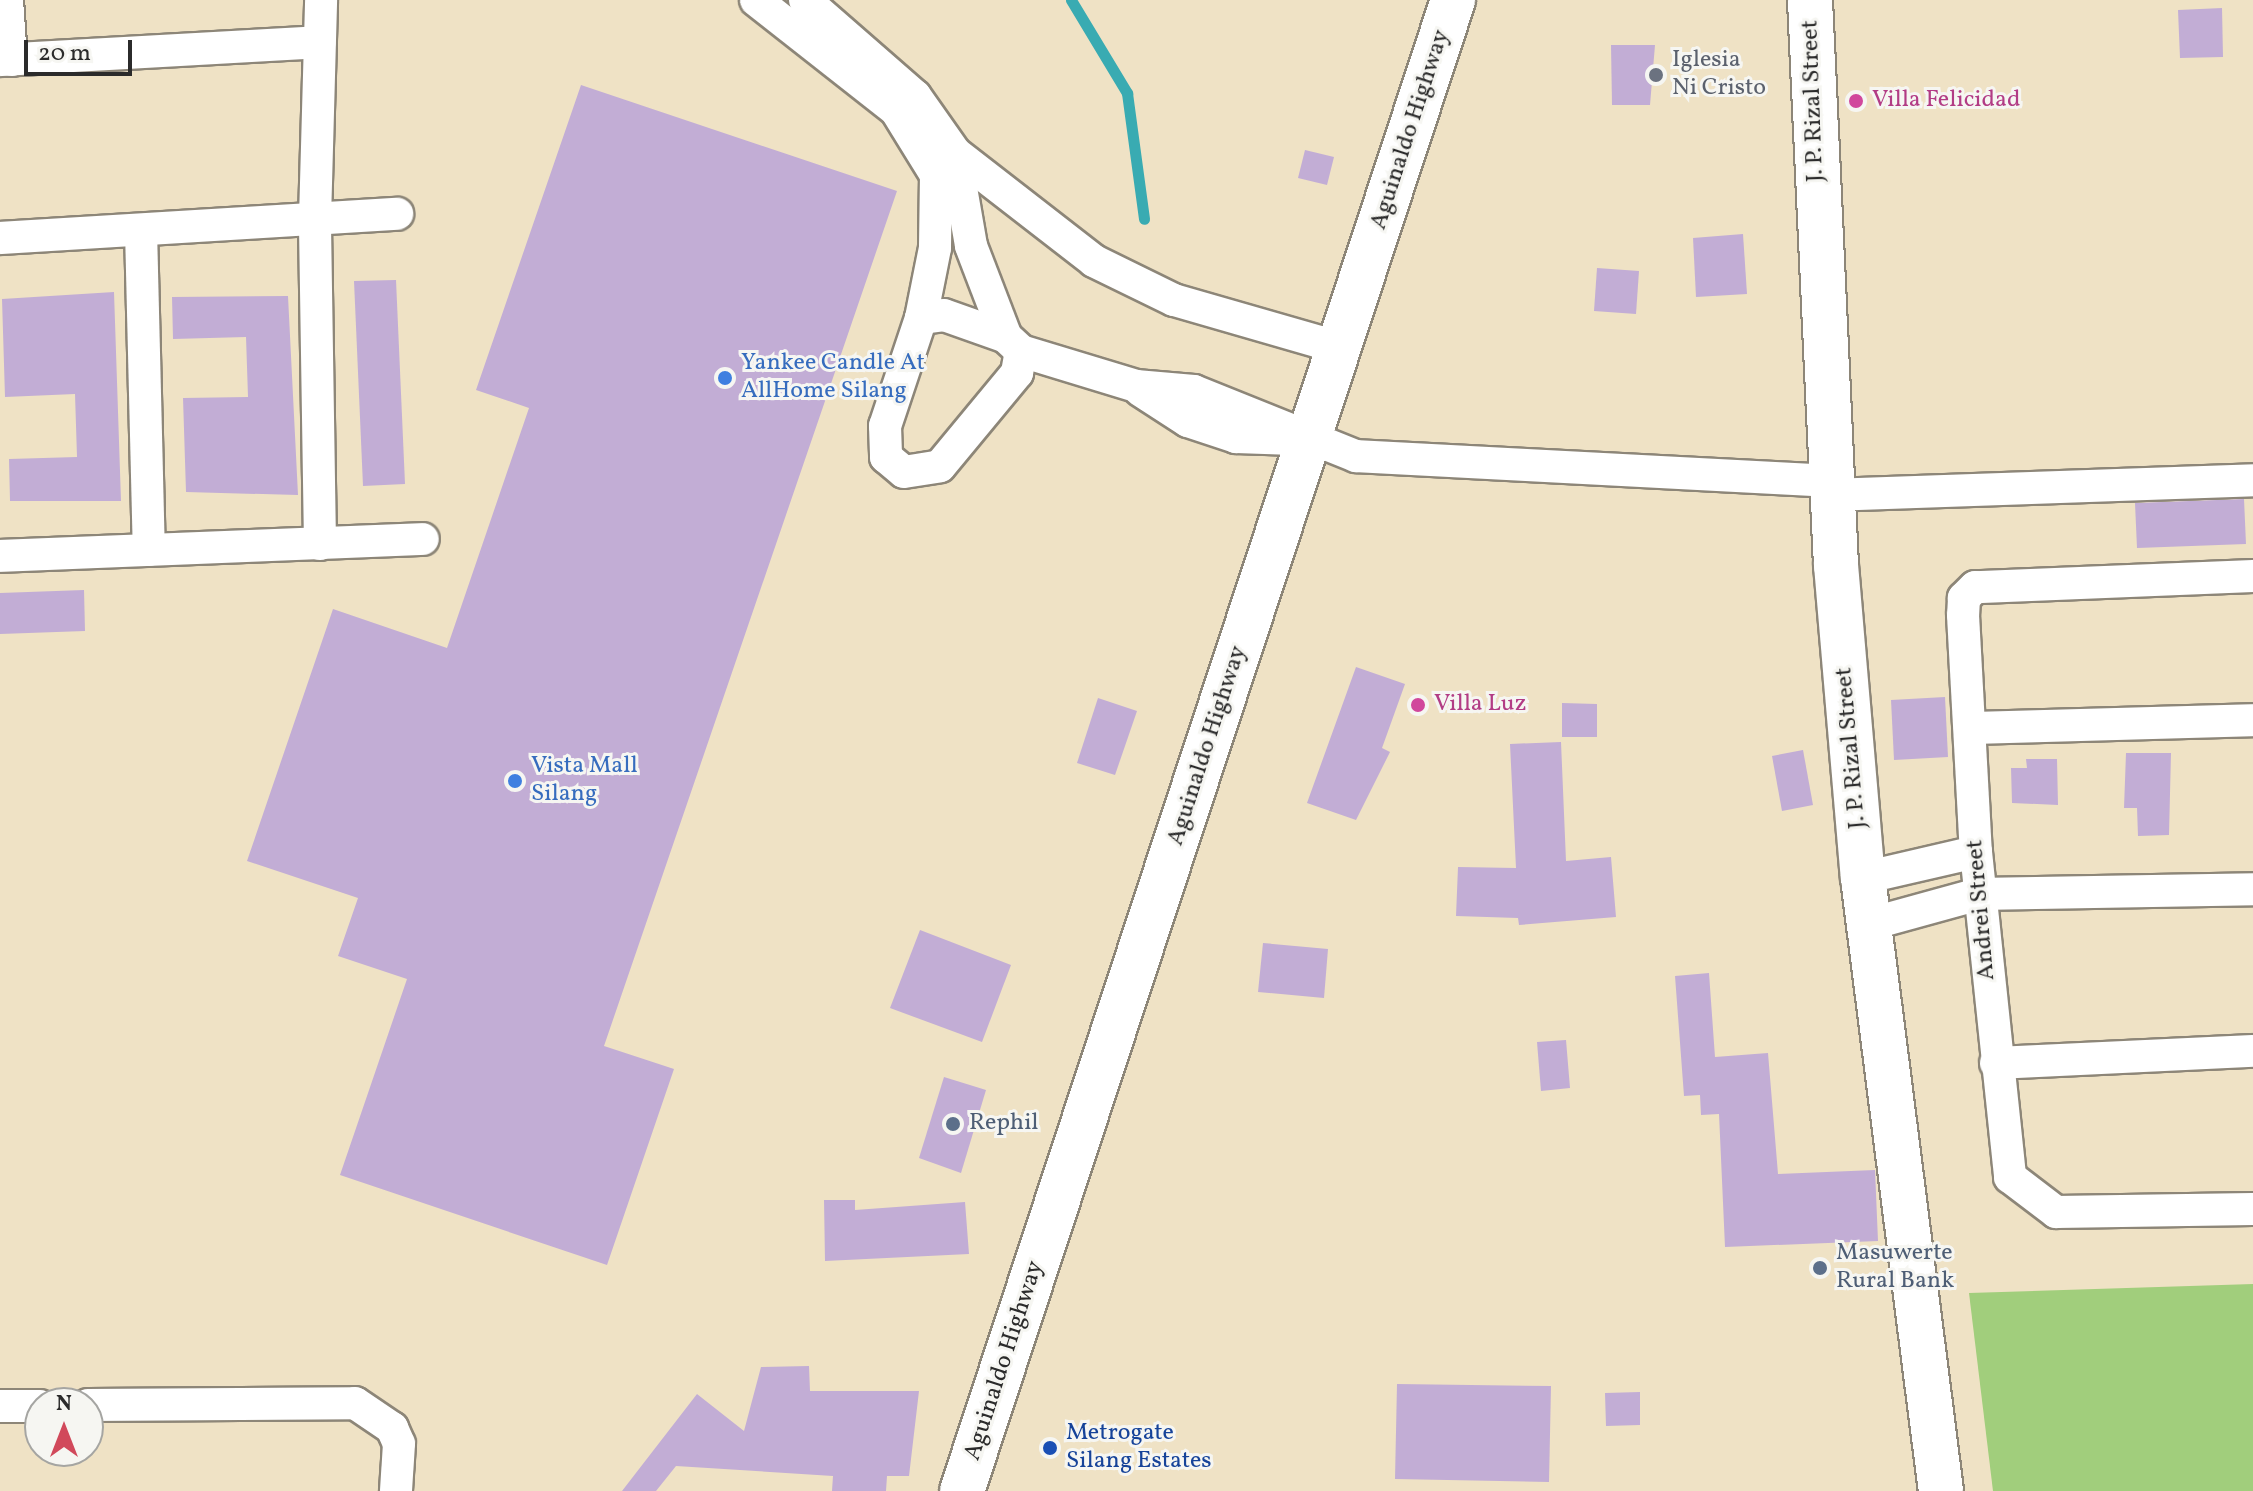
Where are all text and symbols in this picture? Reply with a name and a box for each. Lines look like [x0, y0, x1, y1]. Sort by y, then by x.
street label: J. P. Rizal Street [1797, 19, 1831, 183]
scale bar [28, 24, 136, 74]
street label: Aguinaldo Highway [1365, 27, 1457, 233]
text: 20 m [38, 37, 91, 71]
place label: Iglesia Ni Cristo [1672, 47, 1766, 103]
marker: Iglesia Ni Cristo [1647, 66, 1665, 84]
place label: Villa Felicidad [1872, 87, 2021, 115]
marker: Villa Felicidad [1847, 92, 1865, 110]
place label: Yankee Candle At AllHome Silang [741, 350, 925, 406]
marker: Yankee Candle At AllHome Silang [716, 369, 734, 387]
street label: Aguinaldo Highway [1162, 643, 1254, 849]
street label: J. P. Rizal Street [1831, 666, 1873, 830]
place label: Villa Luz [1434, 691, 1527, 719]
marker: Villa Luz [1409, 696, 1427, 714]
place label: Vista Mall Silang [531, 753, 638, 809]
marker: Vista Mall Silang [506, 772, 524, 790]
street label: Andrei Street [1962, 838, 2002, 982]
place label: Rephil [969, 1110, 1039, 1138]
marker: Rephil [944, 1115, 962, 1133]
place label: Masuwerte Rural Bank [1836, 1240, 1954, 1296]
street label: Aguinaldo Highway [959, 1258, 1051, 1464]
marker: Masuwerte Rural Bank [1811, 1259, 1829, 1277]
north arrow [24, 1387, 104, 1467]
text: N [56, 1389, 72, 1420]
place label: Metrogate Silang Estates [1066, 1420, 1212, 1476]
marker: Metrogate Silang Estates [1041, 1439, 1059, 1457]

